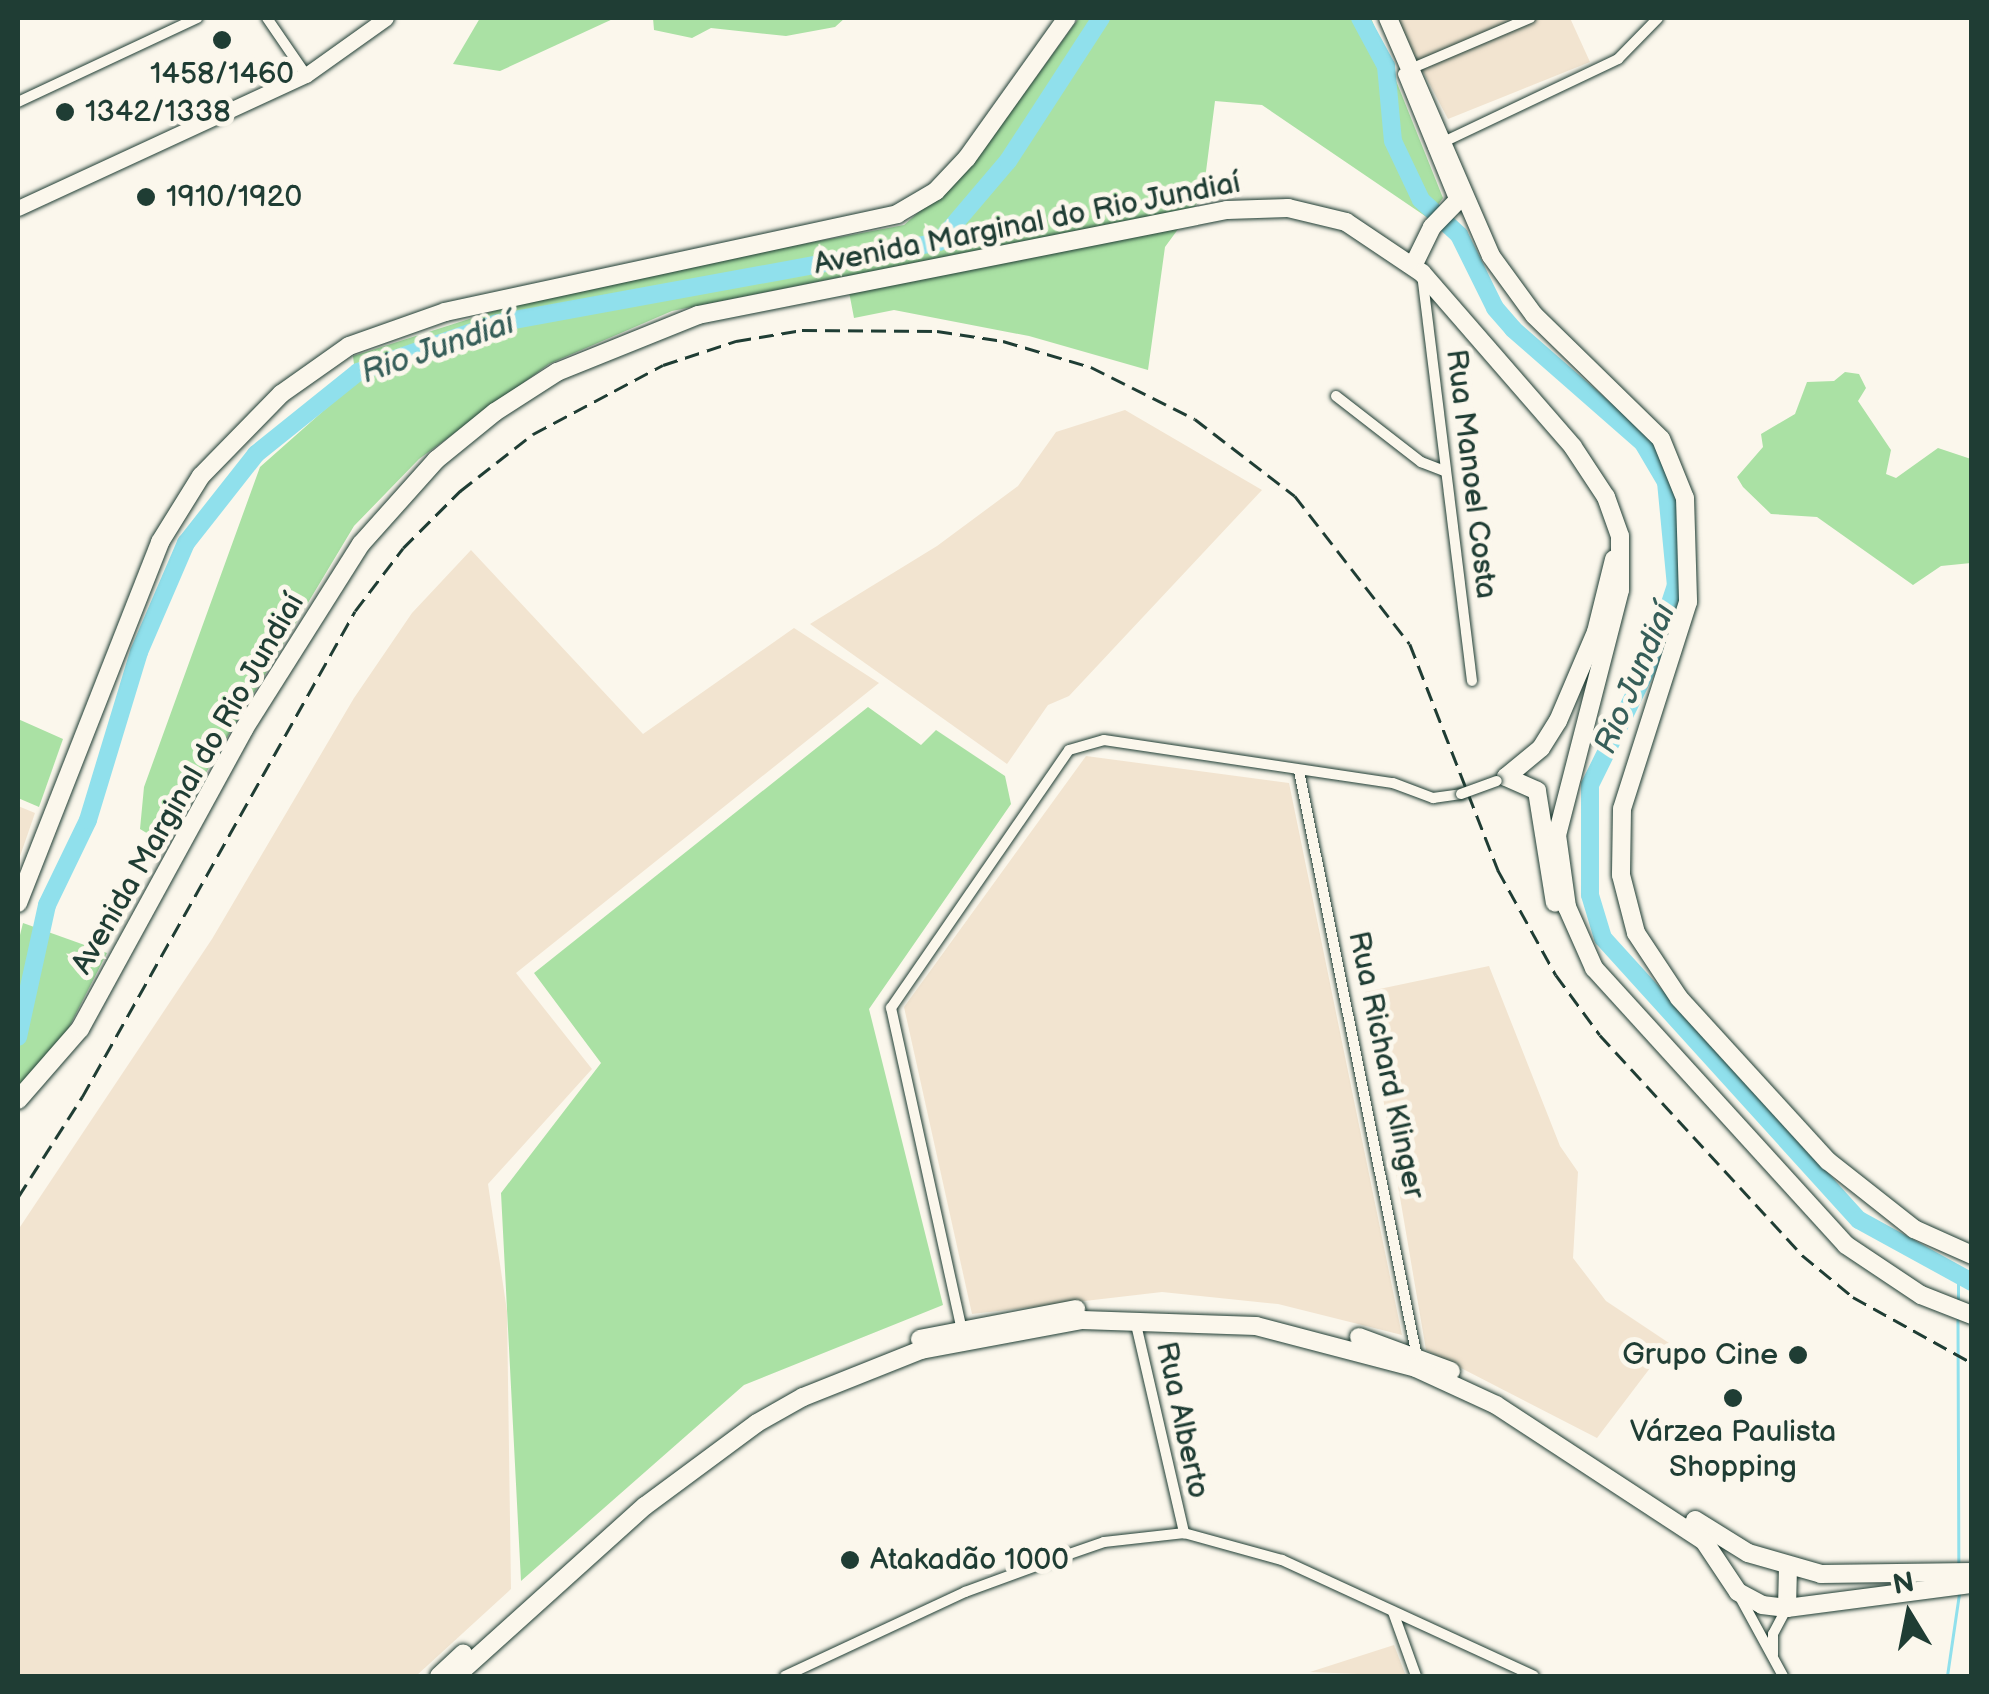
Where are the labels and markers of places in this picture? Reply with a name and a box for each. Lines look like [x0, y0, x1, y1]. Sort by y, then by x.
marker: 1458/1460 [211, 29, 233, 51]
place label: 1458/1460 [150, 56, 294, 92]
place label: 1342/1338 [85, 94, 231, 130]
marker: 1342/1338 [54, 101, 76, 123]
place label: 1910/1920 [166, 179, 302, 215]
marker: 1910/1920 [135, 186, 157, 208]
place label: Grupo Cine [1622, 1337, 1778, 1373]
marker: Grupo Cine [1787, 1344, 1809, 1366]
marker: Várzea Paulista Shopping [1722, 1387, 1744, 1409]
place label: Várzea Paulista Shopping [1630, 1414, 1836, 1484]
place label: Atakadão 1000 [870, 1542, 1069, 1578]
marker: Atakadão 1000 [839, 1549, 861, 1571]

